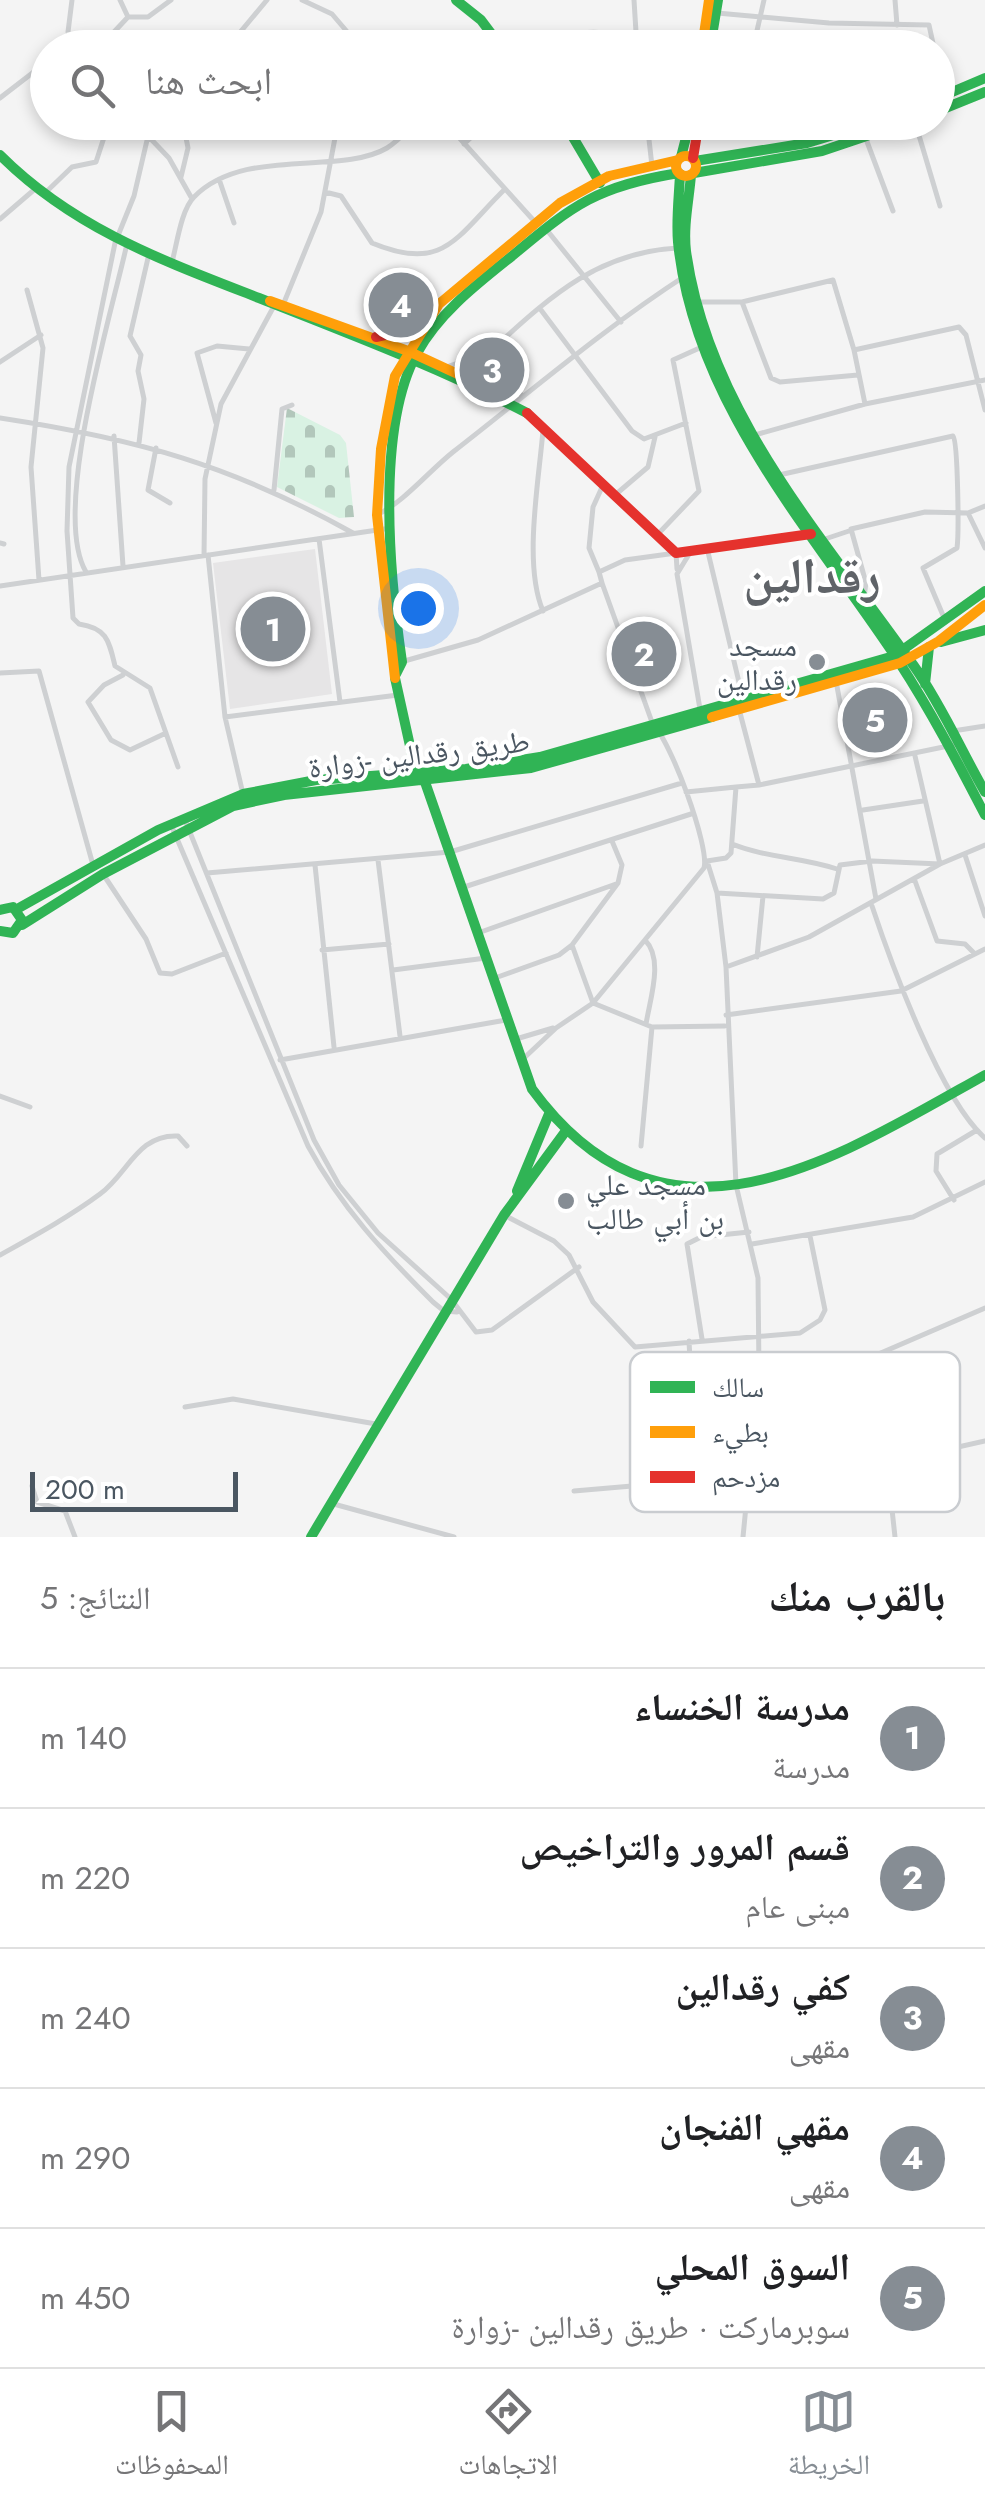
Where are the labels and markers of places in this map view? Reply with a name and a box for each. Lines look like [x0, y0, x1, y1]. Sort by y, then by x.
pin: 4 [368, 268, 434, 342]
pin: 3 [460, 332, 524, 408]
pin: 1 [240, 592, 306, 666]
pin: 2 [612, 616, 676, 692]
place label: مسجد رقدالين [717, 624, 797, 701]
marker: مسجد رقدالين [806, 651, 828, 673]
pin: 5 [842, 682, 908, 758]
place label: مسجد علي بن أبي طالب [586, 1163, 724, 1242]
marker: مسجد علي بن أبي طالب [555, 1190, 577, 1212]

